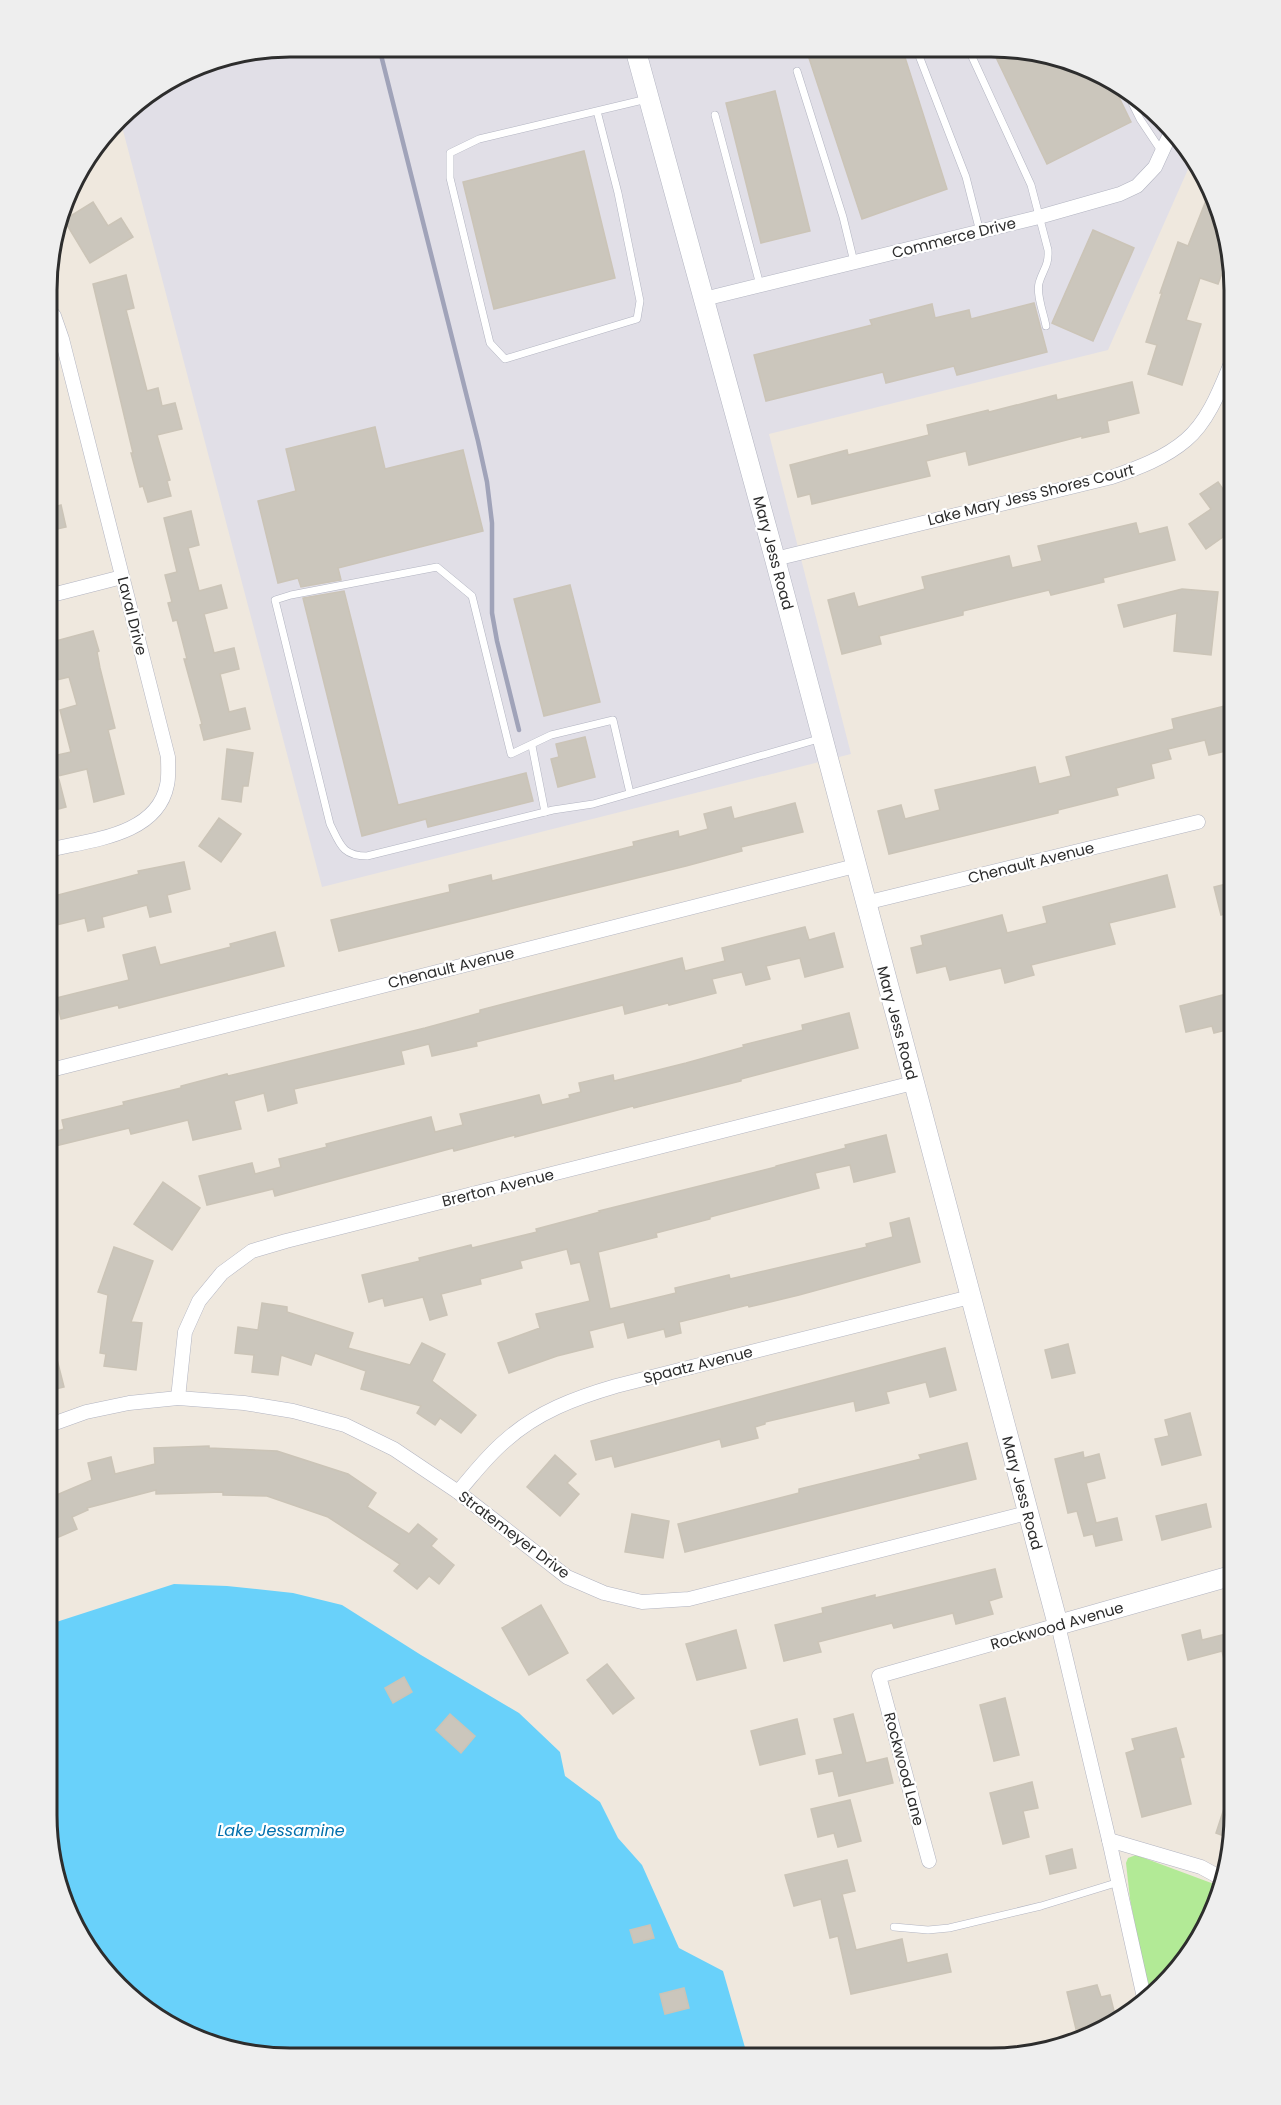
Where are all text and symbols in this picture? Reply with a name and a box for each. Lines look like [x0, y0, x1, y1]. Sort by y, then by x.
street label: Commerce Drive [890, 212, 1018, 263]
street label: Lake Mary Jess Shores Court [925, 459, 1136, 530]
street label: Mary Jess Road [748, 494, 799, 612]
street label: Laval Drive [113, 574, 152, 657]
street label: Chenault Avenue [966, 837, 1096, 888]
street label: Chenault Avenue [386, 942, 516, 993]
street label: Mary Jess Road [872, 964, 923, 1082]
street label: Brerton Avenue [440, 1163, 556, 1212]
street label: Spaatz Avenue [641, 1341, 755, 1388]
street label: Mary Jess Road [997, 1434, 1048, 1552]
street label: Stratemeyer Drive [454, 1486, 574, 1583]
street label: Rockwood Avenue [988, 1596, 1126, 1655]
street label: Rockwood Lane [879, 1710, 930, 1828]
water label: Lake Jessamine [217, 1819, 345, 1842]

